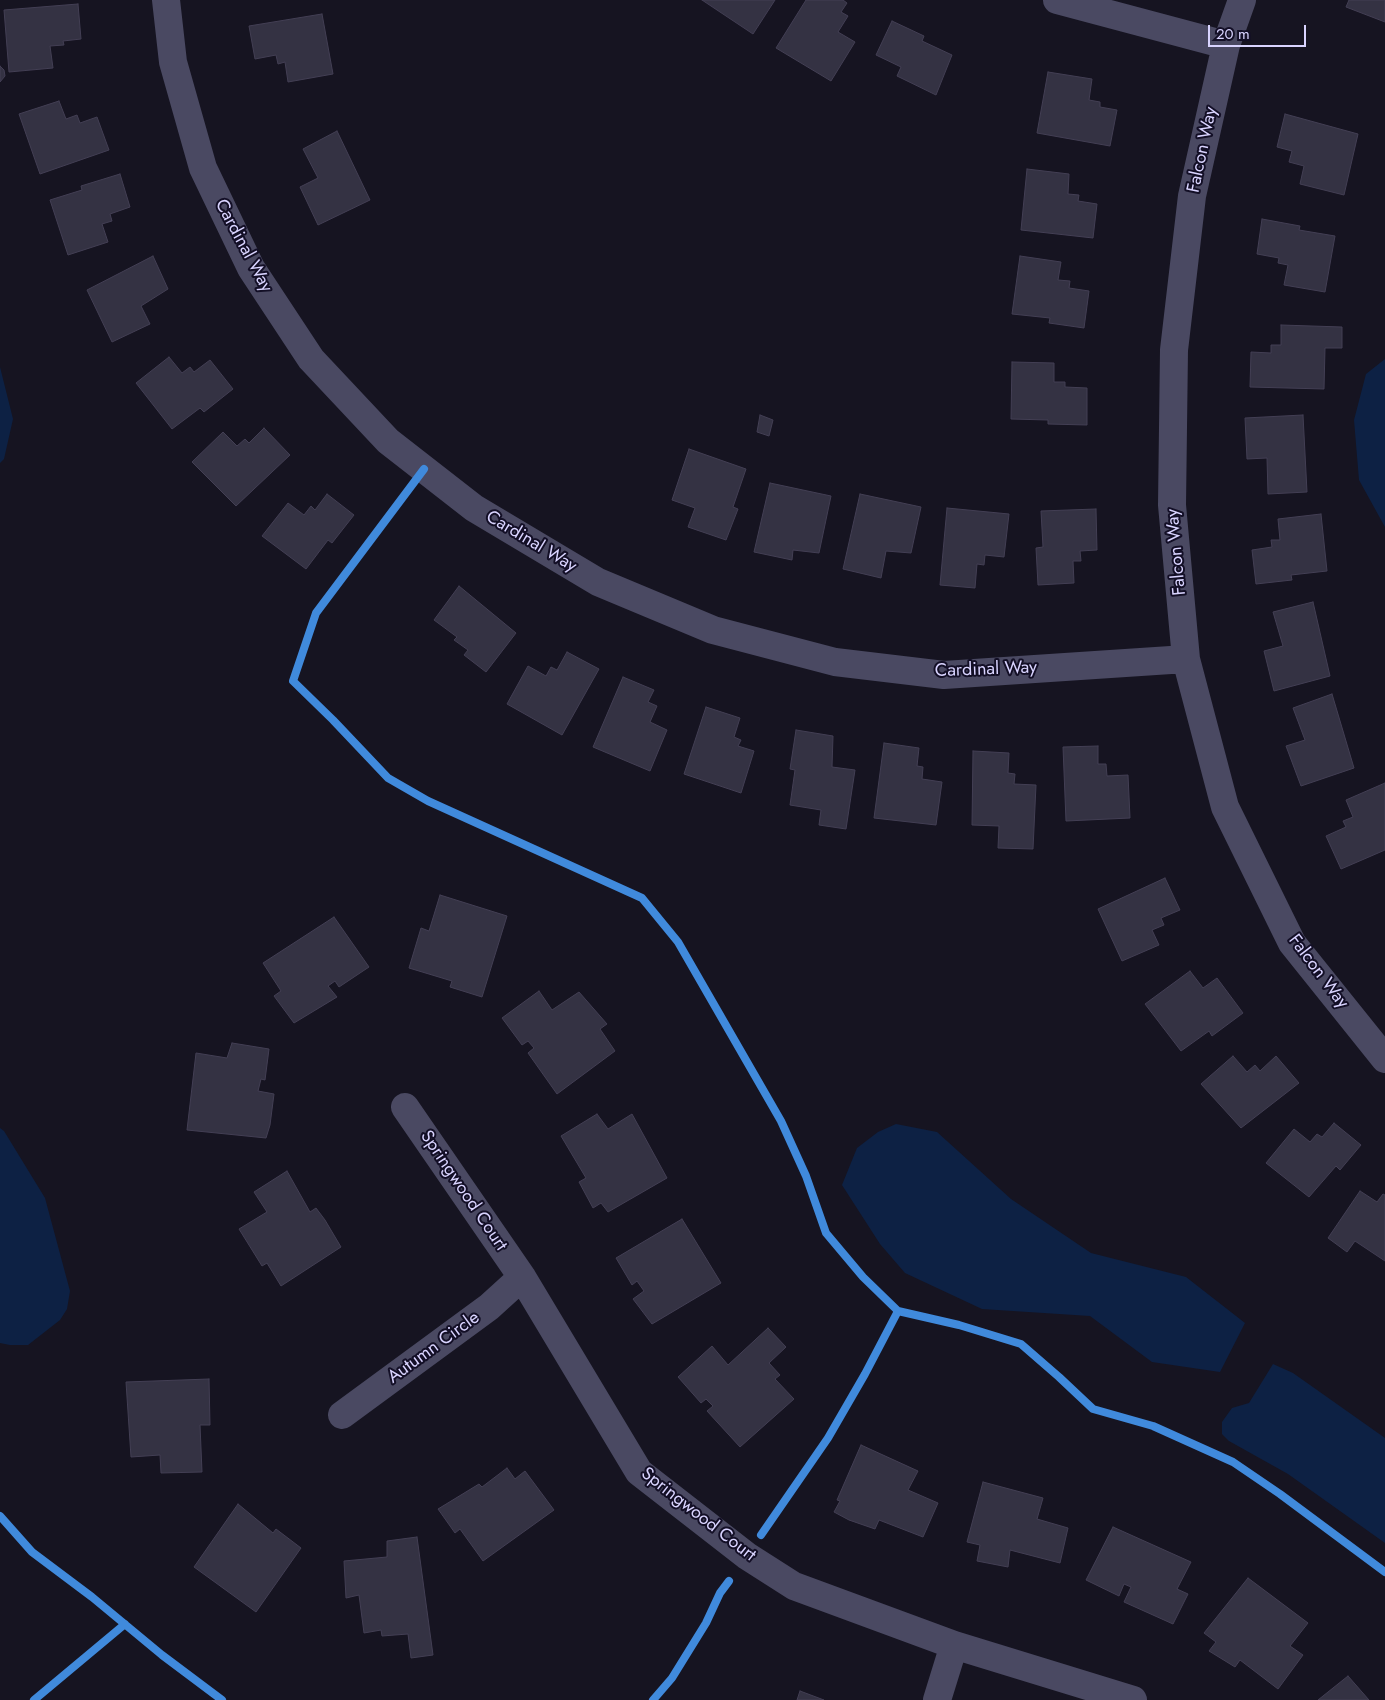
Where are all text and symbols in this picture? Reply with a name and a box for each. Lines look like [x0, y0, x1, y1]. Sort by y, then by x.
scale bar [1210, 15, 1308, 47]
text: 20 m [1216, 23, 1250, 45]
street label: Falcon Way [1183, 105, 1223, 195]
street label: Cardinal Way [209, 196, 277, 296]
street label: Cardinal Way [482, 506, 580, 578]
street label: Falcon Way [1162, 508, 1192, 596]
street label: Cardinal Way [935, 657, 1037, 683]
street label: Falcon Way [1283, 931, 1353, 1013]
street label: Springwood Court [415, 1127, 511, 1255]
street label: Autumn Circle [384, 1307, 484, 1389]
street label: Springwood Court [636, 1463, 760, 1567]

